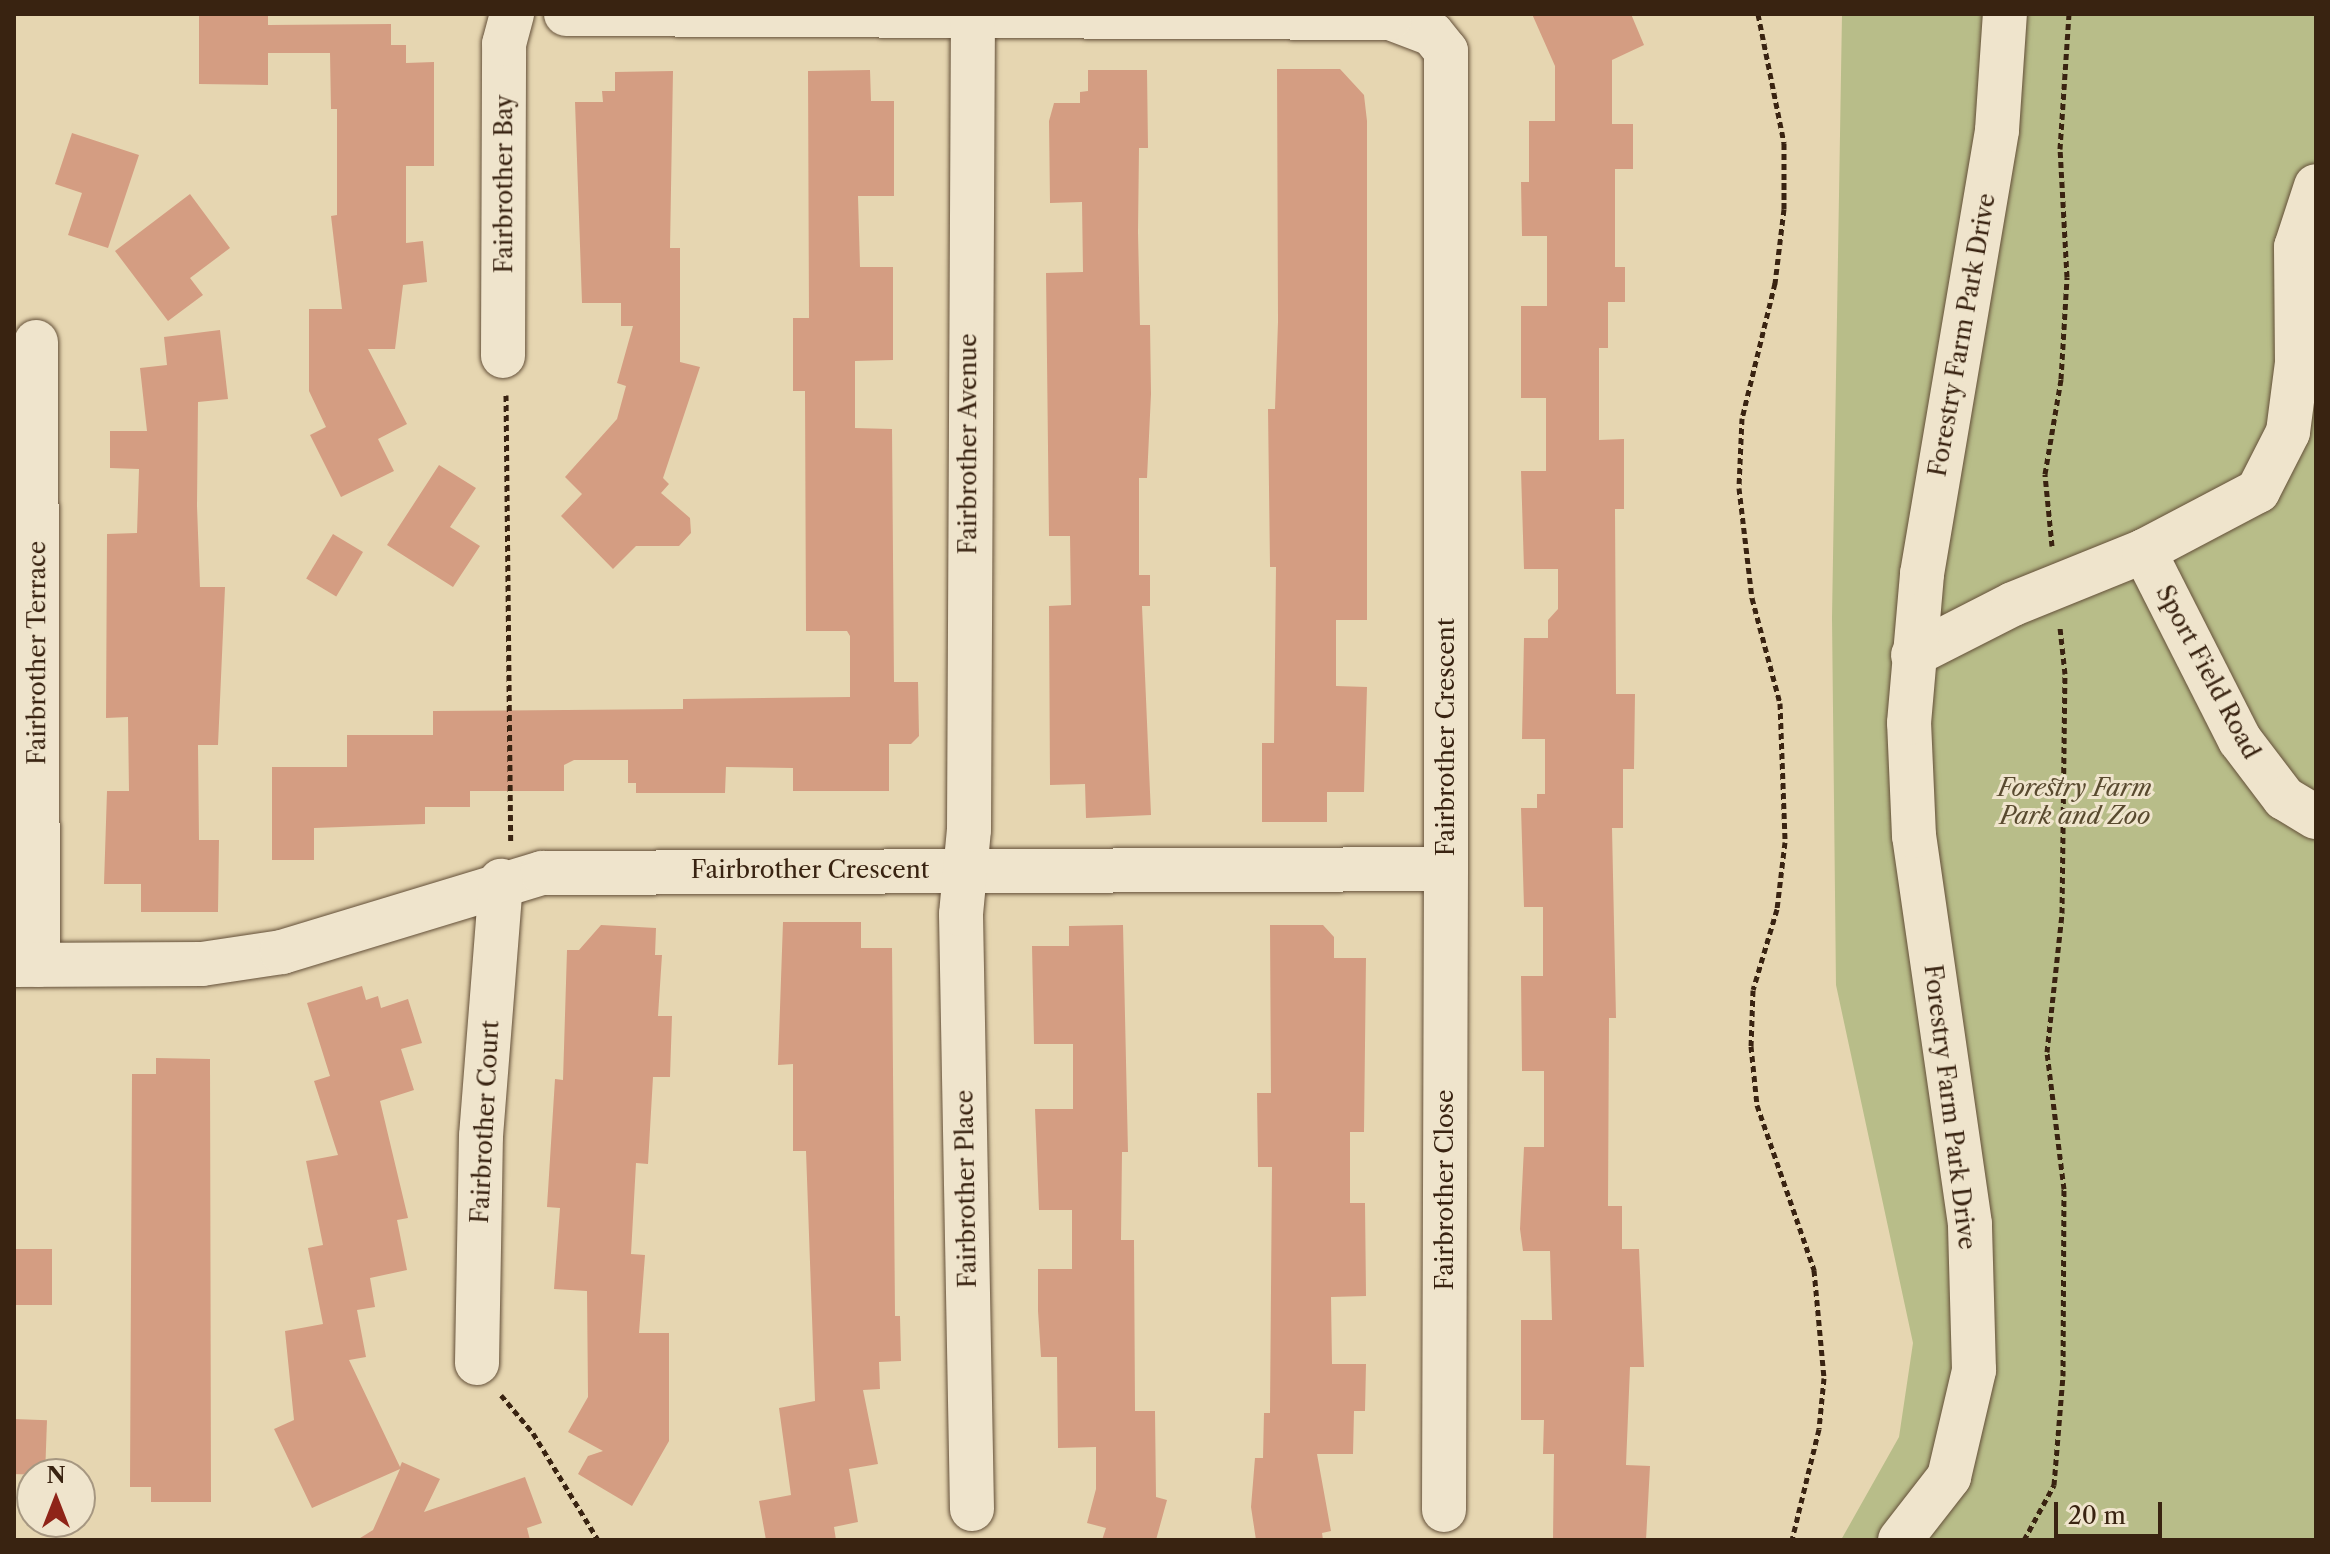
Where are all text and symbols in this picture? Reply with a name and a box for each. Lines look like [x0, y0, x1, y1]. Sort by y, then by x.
street label: Fairbrother Bay [490, 94, 518, 274]
street label: Forestry Farm Park Drive [1923, 191, 2001, 479]
street label: Fairbrother Avenue [954, 333, 982, 555]
street label: Fairbrother Terrace [23, 540, 51, 766]
street label: Sport Field Road [2150, 580, 2266, 764]
street label: Fairbrother Crescent [1432, 618, 1460, 856]
park label: Forestry Farm Park and Zoo [1998, 774, 2152, 830]
street label: Fairbrother Crescent [691, 856, 929, 884]
street label: Forestry Farm Park Drive [1918, 962, 1982, 1252]
street label: Fairbrother Court [465, 1019, 505, 1225]
street label: Fairbrother Place [950, 1089, 982, 1289]
street label: Fairbrother Close [1431, 1089, 1459, 1291]
north arrow [16, 1458, 96, 1538]
text: N [46, 1462, 66, 1489]
scale bar [2058, 1486, 2166, 1536]
text: 20 m [2068, 1501, 2126, 1530]

